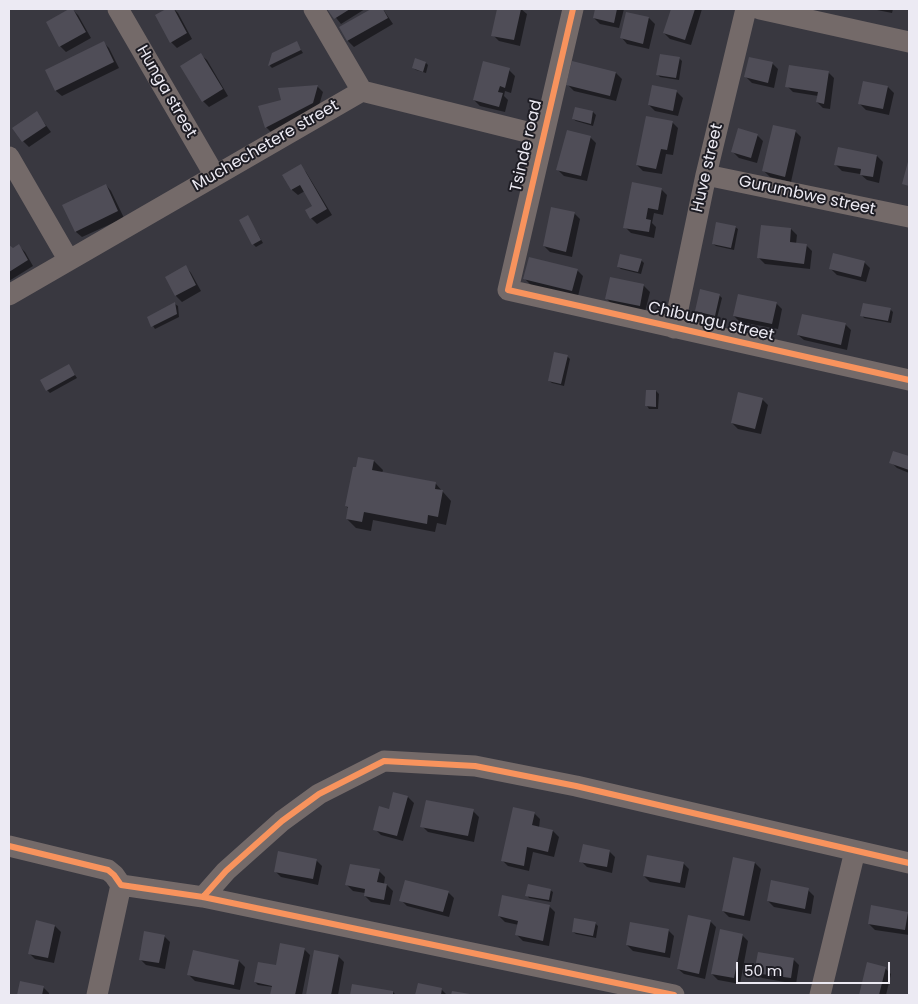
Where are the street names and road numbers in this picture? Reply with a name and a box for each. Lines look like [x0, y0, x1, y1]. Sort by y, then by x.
street label: Hunga street [132, 42, 200, 142]
street label: Muchechetere street [190, 96, 342, 196]
street label: Tsinde road [507, 98, 547, 194]
street label: Huve street [688, 122, 728, 214]
street label: Gurumbwe street [737, 172, 877, 220]
street label: Chibungu street [646, 298, 776, 346]

